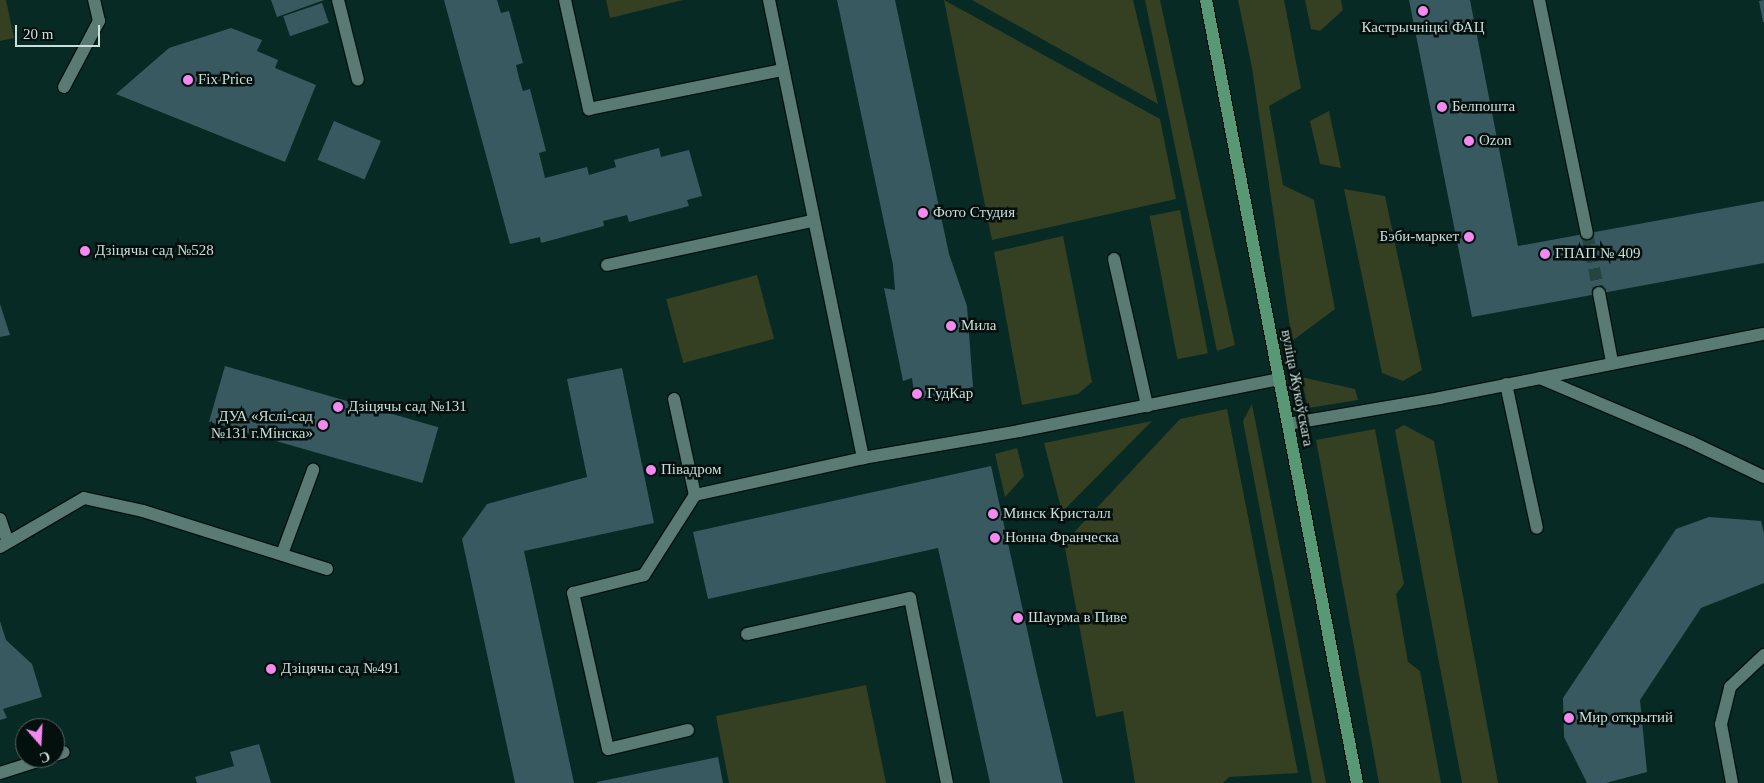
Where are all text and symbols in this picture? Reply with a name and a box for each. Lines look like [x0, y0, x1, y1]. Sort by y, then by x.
marker: Кастрычніцкі ФАЦ [1417, 5, 1429, 17]
scale bar [18, 15, 102, 47]
place label: Кастрычніцкі ФАЦ [1362, 19, 1484, 37]
text: 20 m [23, 26, 53, 42]
place label: Fix Price [198, 71, 253, 89]
marker: Fix Price [182, 74, 194, 86]
place label: Белпошта [1452, 98, 1515, 116]
marker: Белпошта [1436, 101, 1448, 113]
place label: Ozon [1479, 132, 1511, 150]
marker: Ozon [1463, 135, 1475, 147]
place label: Фото Студия [933, 204, 1015, 222]
marker: Фото Студия [917, 207, 929, 219]
place label: Бэби-маркет [1380, 228, 1459, 246]
marker: Бэби-маркет [1463, 231, 1475, 243]
place label: Дзіцячы сад №528 [95, 242, 214, 260]
marker: Дзіцячы сад №528 [79, 245, 91, 257]
place label: ГПАП № 409 [1555, 245, 1640, 263]
marker: ГПАП № 409 [1539, 248, 1551, 260]
place label: Мила [961, 317, 997, 335]
marker: Мила [945, 320, 957, 332]
street label: вуліца Жукоўскага [1277, 328, 1317, 448]
place label: ГудКар [927, 385, 973, 403]
marker: ГудКар [911, 388, 923, 400]
place label: Дзіцячы сад №131 [348, 398, 467, 416]
marker: Дзіцячы сад №131 [332, 401, 344, 413]
place label: ДУА «Яслі-сад №131 г.Мінска» [211, 407, 313, 442]
marker: ДУА «Яслі-сад №131 г.Мінска» [317, 419, 329, 431]
place label: Пiвадром [661, 461, 721, 479]
marker: Пiвадром [645, 464, 657, 476]
place label: Минск Кристалл [1003, 505, 1111, 523]
marker: Минск Кристалл [987, 508, 999, 520]
place label: Нонна Франческа [1005, 529, 1119, 547]
marker: Нонна Франческа [989, 532, 1001, 544]
place label: Шаурма в Пиве [1028, 609, 1127, 627]
marker: Шаурма в Пиве [1012, 612, 1024, 624]
place label: Дзіцячы сад №491 [281, 660, 400, 678]
marker: Дзіцячы сад №491 [265, 663, 277, 675]
place label: Мир открытий [1579, 709, 1673, 727]
marker: Мир открытий [1563, 712, 1575, 724]
north arrow [15, 718, 65, 768]
text: С [37, 748, 52, 765]

